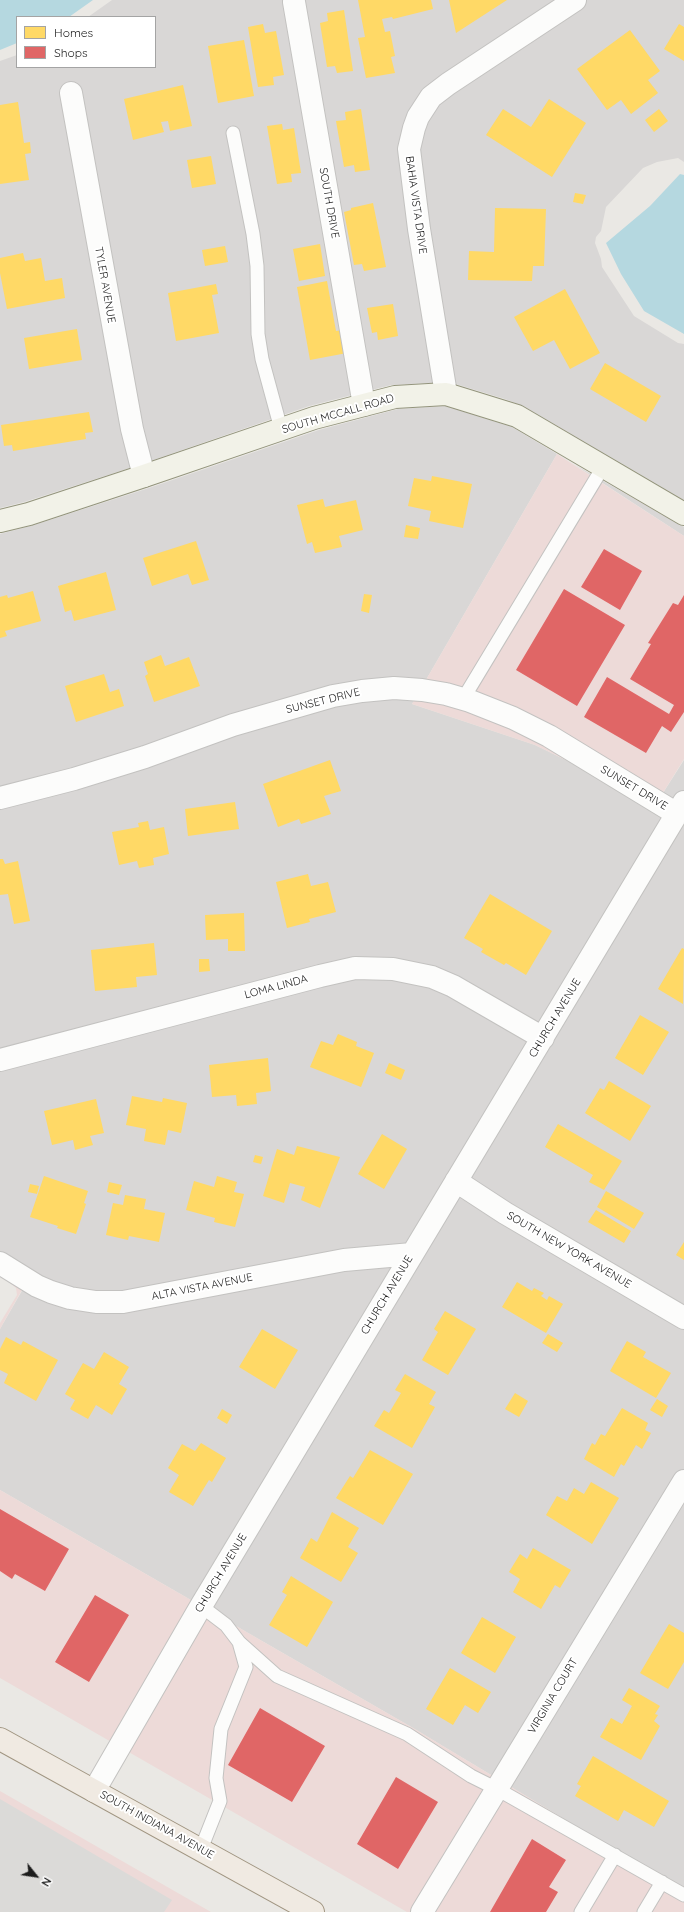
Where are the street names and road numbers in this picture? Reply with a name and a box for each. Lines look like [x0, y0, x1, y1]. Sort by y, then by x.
street label: BAHIA VISTA DRIVE [403, 155, 429, 255]
street label: SOUTH DRIVE [316, 167, 342, 239]
street label: TYLER AVENUE [92, 246, 118, 324]
street label: SOUTH MCCALL ROAD [280, 392, 396, 436]
street label: SUNSET DRIVE [285, 685, 361, 717]
street label: SUNSET DRIVE [598, 763, 670, 813]
street label: LOMA LINDA [243, 972, 309, 1002]
street label: CHURCH AVENUE [526, 976, 584, 1060]
street label: SOUTH NEW YORK AVENUE [504, 1209, 634, 1291]
street label: CHURCH AVENUE [358, 1253, 416, 1337]
street label: ALTA VISTA AVENUE [150, 1271, 254, 1303]
street label: CHURCH AVENUE [192, 1531, 250, 1615]
street label: VIRGINIA COURT [525, 1656, 581, 1736]
street label: SOUTH INDIANA AVENUE [98, 1788, 216, 1862]

